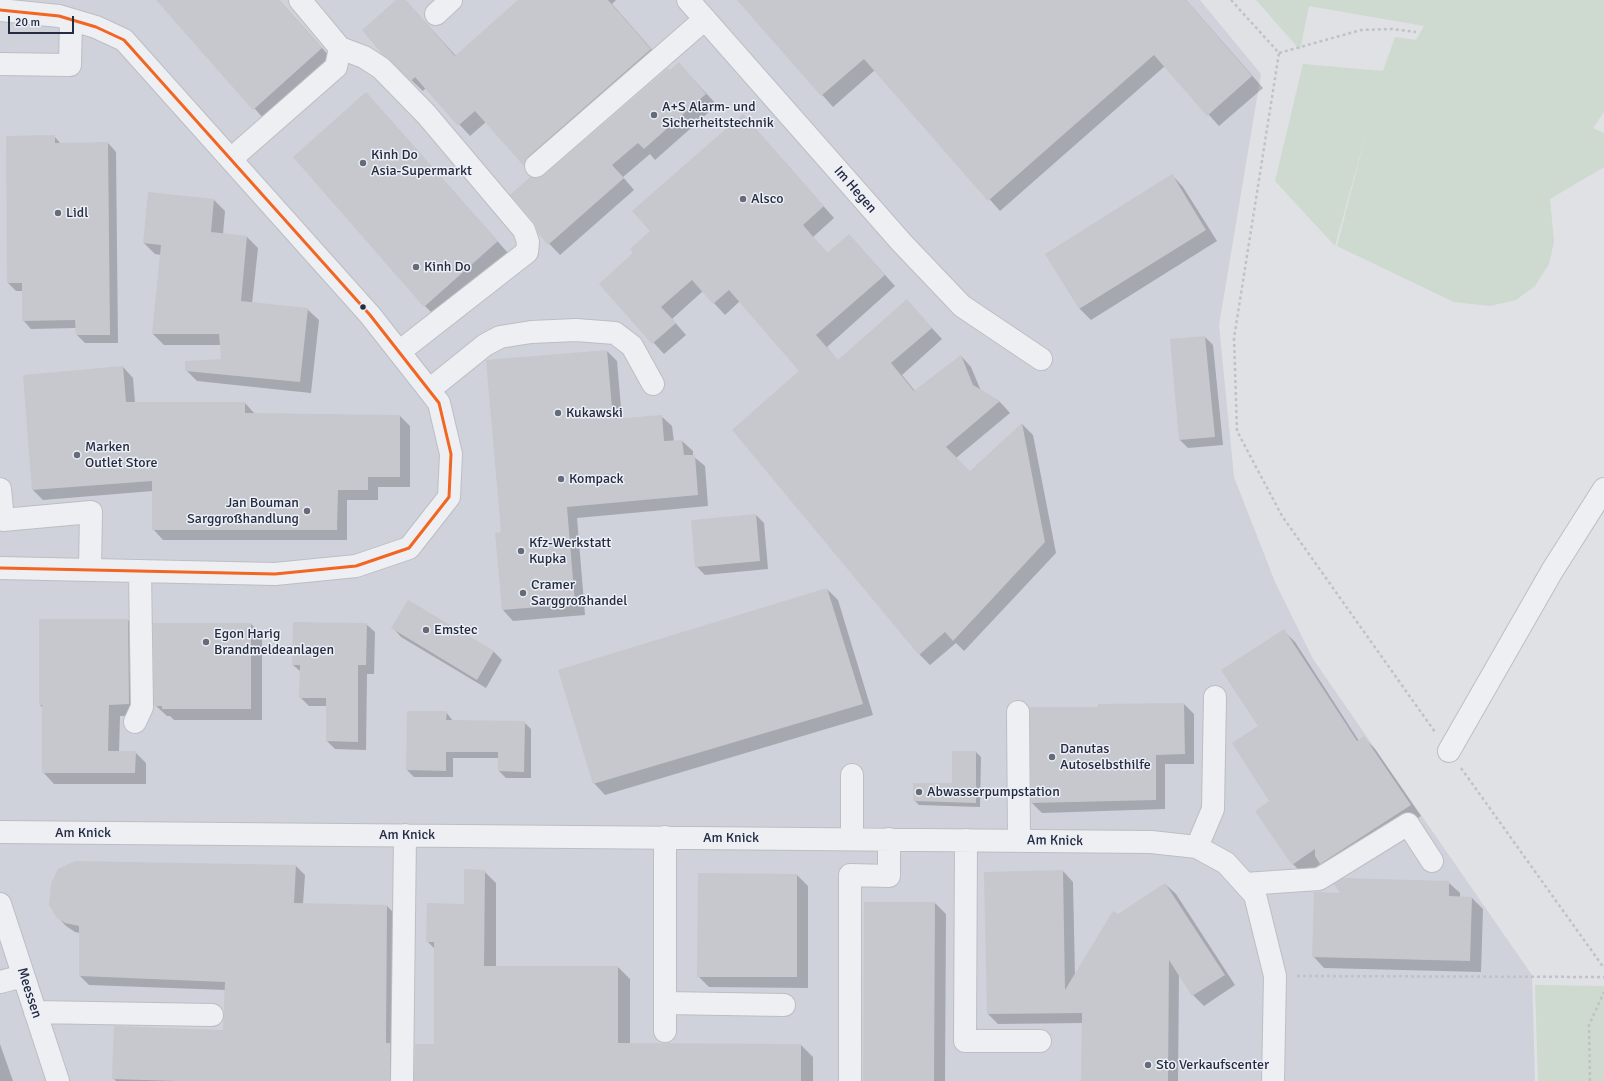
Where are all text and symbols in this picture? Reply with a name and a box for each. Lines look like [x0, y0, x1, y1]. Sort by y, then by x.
scale bar [10, 8, 76, 34]
text: 20 m [15, 15, 40, 30]
place label: A+S Alarm- und Sicherheitstechnik [662, 99, 774, 132]
marker: A+S Alarm- und Sicherheitstechnik [649, 110, 659, 120]
place label: Kinh Do Asia-Supermarkt [371, 147, 472, 180]
marker: Kinh Do Asia-Supermarkt [358, 158, 368, 168]
street label: Im Hegen [830, 163, 880, 217]
place label: Alsco [751, 191, 783, 207]
marker: Alsco [738, 194, 748, 204]
place label: Lidl [66, 205, 88, 221]
marker: Lidl [53, 208, 63, 218]
place label: Kinh Do [424, 259, 471, 275]
marker: Kinh Do [411, 262, 421, 272]
unlabelled marker [358, 302, 368, 312]
place label: Kukawski [566, 405, 623, 421]
marker: Kukawski [553, 408, 563, 418]
place label: Marken Outlet Store [85, 439, 157, 472]
marker: Marken Outlet Store [72, 450, 82, 460]
place label: Kompack [569, 471, 624, 487]
marker: Kompack [556, 474, 566, 484]
place label: Jan Bouman Sarggroßhandlung [187, 495, 299, 528]
marker: Jan Bouman Sarggroßhandlung [302, 506, 312, 516]
place label: Kfz-Werkstatt Kupka [529, 535, 611, 568]
marker: Kfz-Werkstatt Kupka [516, 546, 526, 556]
place label: Cramer Sarggroßhandel [531, 577, 627, 610]
marker: Cramer Sarggroßhandel [518, 588, 528, 598]
place label: Emstec [434, 622, 478, 638]
marker: Emstec [421, 625, 431, 635]
place label: Egon Harig Brandmeldeanlagen [214, 626, 334, 658]
marker: Egon Harig Brandmeldeanlagen [201, 637, 211, 647]
place label: Danutas Autoselbsthilfe [1060, 741, 1151, 774]
marker: Danutas Autoselbsthilfe [1047, 752, 1057, 762]
place label: Abwasserpumpstation [927, 784, 1060, 800]
marker: Abwasserpumpstation [914, 787, 924, 797]
street label: Am Knick [55, 825, 111, 841]
street label: Am Knick [379, 827, 435, 843]
street label: Am Knick [703, 830, 759, 846]
street label: Am Knick [1027, 832, 1083, 850]
street label: Meessen [13, 966, 45, 1020]
place label: Sto Verkaufscenter [1156, 1057, 1269, 1073]
marker: Sto Verkaufscenter [1143, 1060, 1153, 1070]

